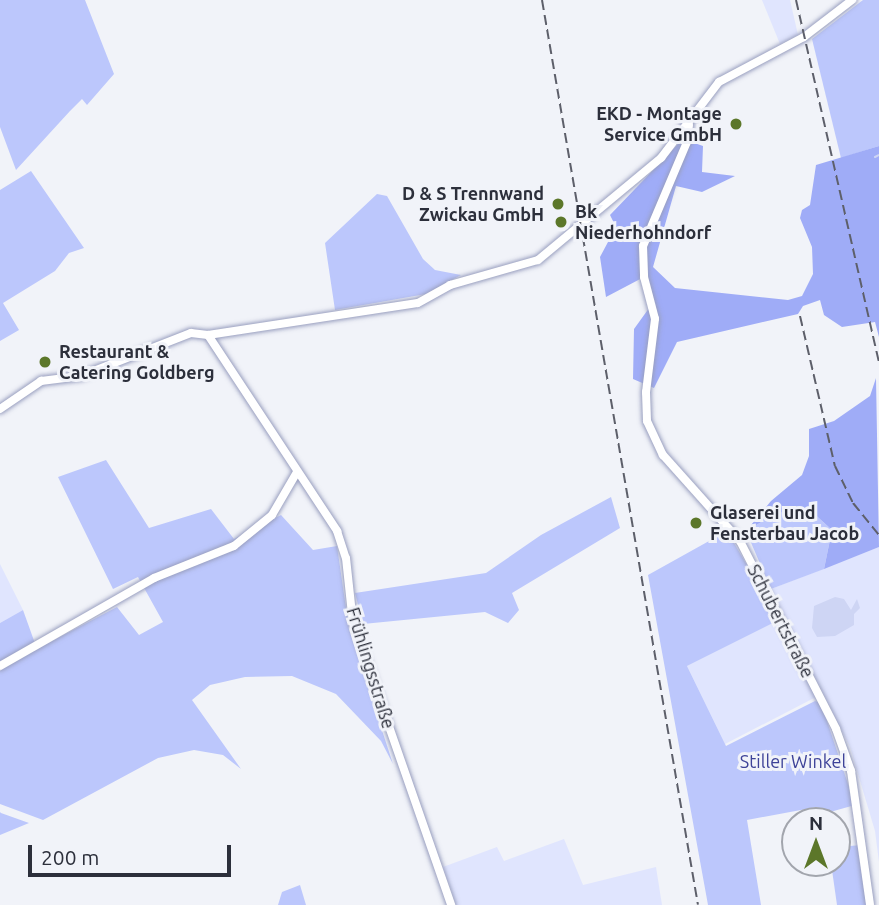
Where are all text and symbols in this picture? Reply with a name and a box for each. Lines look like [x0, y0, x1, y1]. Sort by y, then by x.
place label: EKD - Montage Service GmbH [596, 103, 722, 146]
marker: EKD - Montage Service GmbH [728, 116, 744, 132]
place label: D & S Trennwand Zwickau GmbH [402, 183, 544, 226]
marker: D & S Trennwand Zwickau GmbH [550, 196, 566, 212]
place label: Bk Niederhohndorf [575, 201, 711, 244]
marker: Bk Niederhohndorf [553, 214, 569, 230]
place label: Restaurant & Catering Goldberg [59, 341, 215, 384]
marker: Restaurant & Catering Goldberg [37, 354, 53, 370]
place label: Glaserei und Fensterbau Jacob [710, 502, 859, 544]
marker: Glaserei und Fensterbau Jacob [688, 515, 704, 531]
street label: Schubertstraße [743, 561, 819, 681]
street label: Frühlingsstraße [342, 605, 400, 731]
park label: Stiller Winkel [740, 750, 846, 772]
north arrow [781, 807, 851, 877]
text: N [809, 812, 823, 834]
scale bar [32, 832, 234, 876]
text: 200 m [41, 845, 99, 869]

